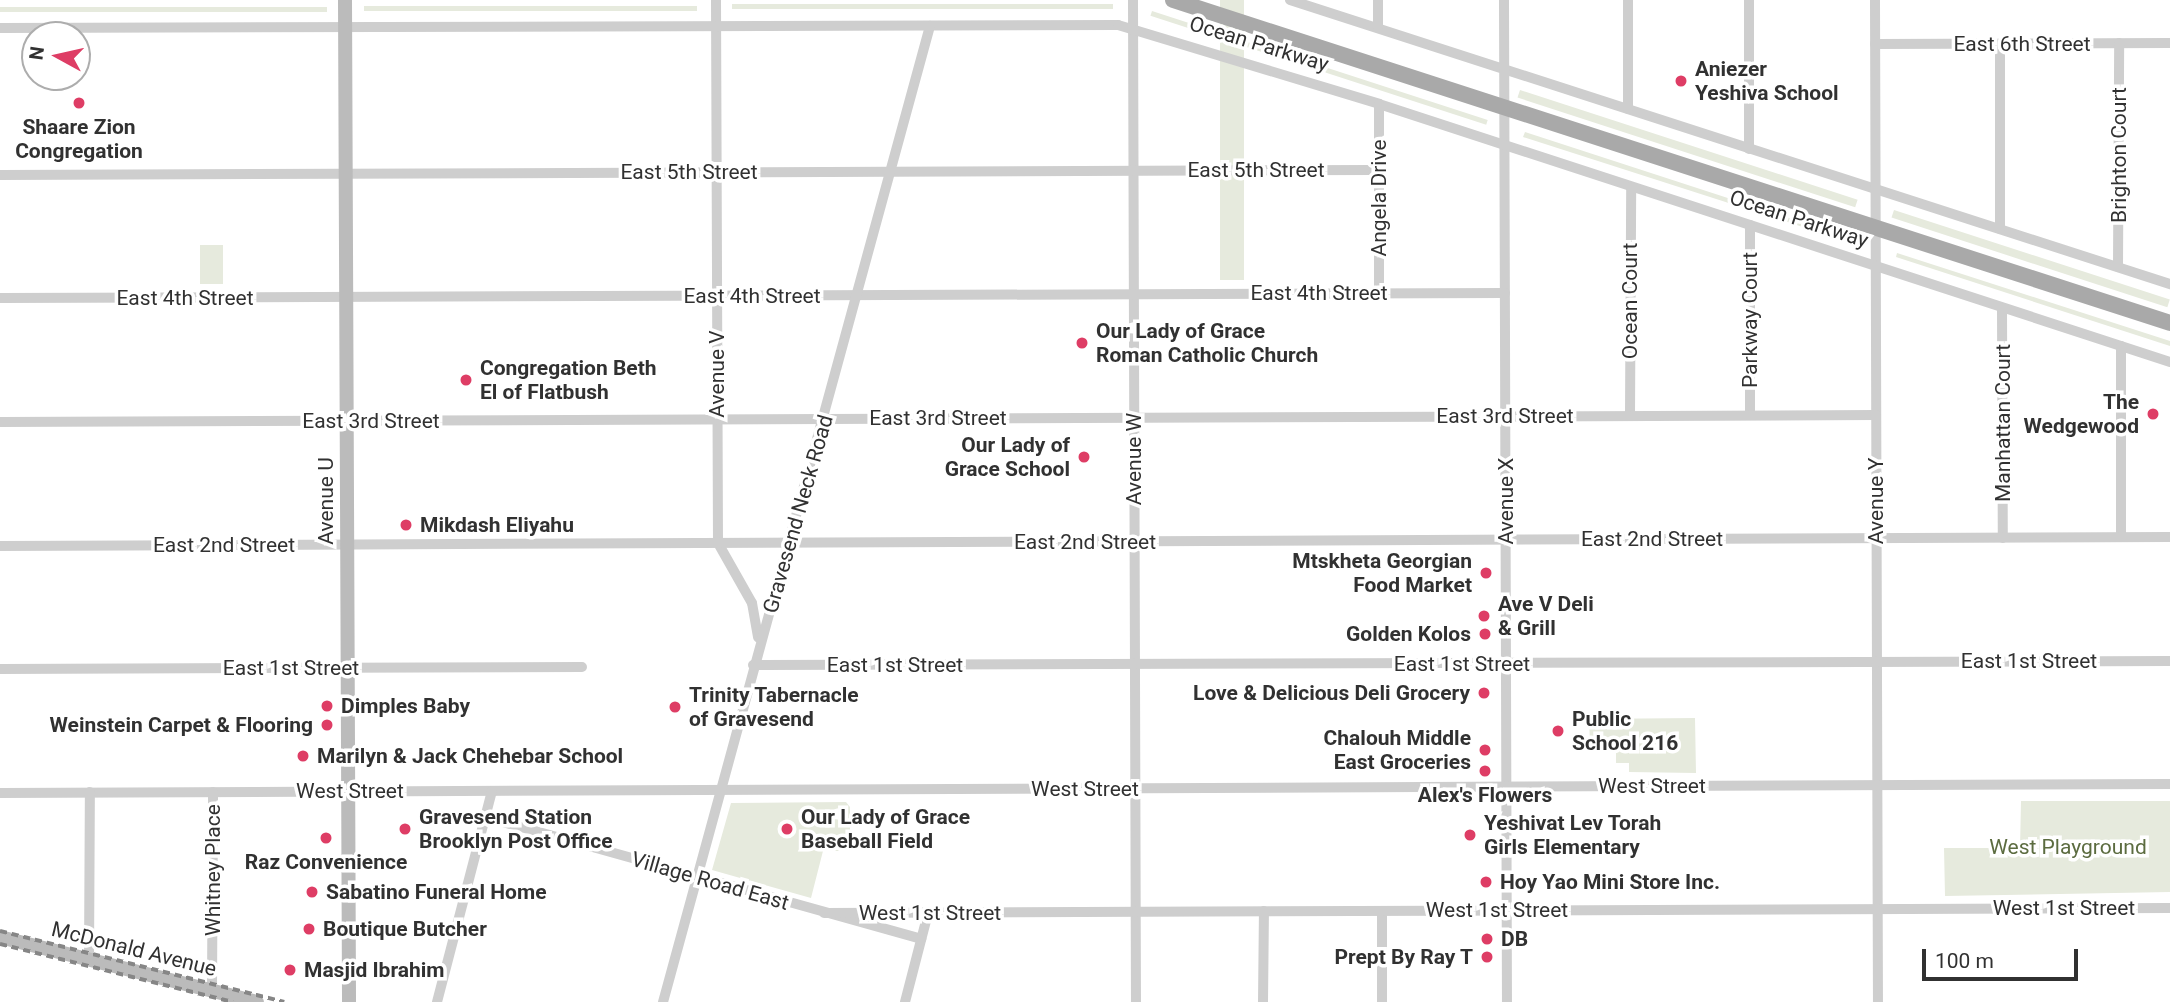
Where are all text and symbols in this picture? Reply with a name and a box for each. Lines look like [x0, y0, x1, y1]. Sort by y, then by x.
street label: Ocean Parkway [1186, 11, 1332, 77]
north arrow [21, 21, 91, 91]
street label: East 6th Street [1953, 31, 2091, 57]
text: N [24, 45, 49, 62]
place label: Aniezer Yeshiva School [1695, 56, 1839, 106]
marker: Aniezer Yeshiva School [1673, 73, 1689, 89]
street label: Brighton Court [2106, 87, 2132, 223]
marker: Shaare Zion Congregation [71, 95, 87, 111]
place label: Shaare Zion Congregation [15, 114, 143, 164]
street label: Angela Drive [1366, 139, 1392, 257]
street label: East 5th Street [1187, 157, 1325, 183]
street label: East 5th Street [620, 159, 758, 185]
street label: Ocean Parkway [1727, 185, 1871, 253]
street label: Ocean Court [1617, 243, 1643, 359]
street label: Parkway Court [1737, 252, 1763, 388]
street label: East 4th Street [1250, 280, 1388, 306]
street label: East 4th Street [683, 283, 821, 309]
street label: East 4th Street [116, 285, 254, 311]
place label: Our Lady of Grace Roman Catholic Church [1096, 318, 1318, 368]
street label: Avenue V [704, 330, 730, 418]
marker: Our Lady of Grace Roman Catholic Church [1074, 335, 1090, 351]
street label: Manhattan Court [1990, 344, 2016, 502]
place label: Congregation Beth El of Flatbush [480, 355, 657, 405]
marker: Congregation Beth El of Flatbush [458, 372, 474, 388]
place label: The Wedgewood [2023, 389, 2139, 439]
street label: East 3rd Street [1436, 403, 1574, 429]
street label: East 3rd Street [869, 405, 1007, 431]
marker: The Wedgewood [2145, 406, 2161, 422]
street label: East 3rd Street [302, 408, 440, 434]
street label: Gravesend Neck Road [758, 412, 838, 616]
street label: Avenue W [1121, 413, 1147, 505]
place label: Our Lady of Grace School [945, 432, 1070, 482]
marker: Our Lady of Grace School [1076, 449, 1092, 465]
street label: Avenue U [313, 457, 339, 545]
street label: Avenue X [1493, 457, 1519, 545]
street label: Avenue Y [1863, 458, 1889, 544]
place label: Mikdash Eliyahu [420, 512, 574, 538]
marker: Mikdash Eliyahu [398, 517, 414, 533]
street label: East 2nd Street [1581, 526, 1723, 552]
street label: East 2nd Street [1014, 529, 1156, 555]
street label: East 2nd Street [153, 532, 295, 558]
place label: Mtskheta Georgian Food Market [1292, 548, 1472, 598]
marker: Mtskheta Georgian Food Market [1478, 565, 1494, 581]
place label: Ave V Deli & Grill [1498, 591, 1594, 641]
marker: Ave V Deli & Grill [1476, 608, 1492, 624]
place label: Golden Kolos [1346, 621, 1471, 647]
marker: Golden Kolos [1477, 626, 1493, 642]
street label: East 1st Street [1961, 648, 2097, 674]
street label: East 1st Street [1394, 651, 1530, 677]
street label: East 1st Street [827, 652, 963, 678]
street label: East 1st Street [223, 655, 359, 681]
place label: Love & Delicious Deli Grocery [1193, 680, 1470, 706]
place label: Trinity Tabernacle of Gravesend [689, 682, 859, 732]
marker: Love & Delicious Deli Grocery [1476, 685, 1492, 701]
place label: Dimples Baby [341, 693, 470, 719]
marker: Dimples Baby [319, 698, 335, 714]
marker: Trinity Tabernacle of Gravesend [667, 699, 683, 715]
place label: Public School 216 [1572, 706, 1678, 756]
place label: Weinstein Carpet & Flooring [50, 712, 313, 738]
marker: Weinstein Carpet & Flooring [319, 717, 335, 733]
marker: Public School 216 [1550, 723, 1566, 739]
place label: Chalouh Middle East Groceries [1324, 725, 1471, 775]
marker: Chalouh Middle East Groceries [1477, 742, 1493, 758]
place label: Marilyn & Jack Chehebar School [317, 743, 623, 769]
marker: Marilyn & Jack Chehebar School [295, 748, 311, 764]
marker: Alex's Flowers [1477, 763, 1493, 779]
street label: West Street [1598, 773, 1706, 799]
street label: West Street [1031, 776, 1139, 802]
street label: West Street [296, 778, 404, 804]
place label: Alex's Flowers [1418, 782, 1552, 808]
street label: Whitney Place [200, 804, 226, 936]
place label: Gravesend Station Brooklyn Post Office [419, 804, 612, 854]
place label: Our Lady of Grace Baseball Field [801, 804, 970, 854]
place label: Yeshivat Lev Torah Girls Elementary [1484, 810, 1662, 860]
marker: Gravesend Station Brooklyn Post Office [397, 821, 413, 837]
marker: Our Lady of Grace Baseball Field [779, 821, 795, 837]
marker: Yeshivat Lev Torah Girls Elementary [1462, 827, 1478, 843]
marker: Raz Convenience [318, 830, 334, 846]
park label: West Playground [1989, 834, 2147, 860]
street label: Village Road East [628, 846, 792, 916]
place label: Raz Convenience [245, 849, 407, 875]
place label: Hoy Yao Mini Store Inc. [1500, 869, 1720, 895]
marker: Hoy Yao Mini Store Inc. [1478, 874, 1494, 890]
place label: Sabatino Funeral Home [326, 879, 546, 905]
marker: Sabatino Funeral Home [304, 884, 320, 900]
street label: West 1st Street [1993, 895, 2135, 921]
street label: West 1st Street [1426, 897, 1568, 923]
street label: West 1st Street [859, 900, 1001, 926]
street label: McDonald Avenue [49, 916, 219, 982]
place label: Boutique Butcher [323, 916, 487, 942]
marker: Boutique Butcher [301, 921, 317, 937]
place label: DB [1501, 926, 1528, 952]
marker: DB [1479, 931, 1495, 947]
scale bar [1925, 936, 2081, 980]
place label: Prept By Ray T [1334, 944, 1473, 970]
marker: Prept By Ray T [1479, 949, 1495, 965]
text: 100 m [1935, 949, 1994, 973]
place label: Masjid Ibrahim [304, 957, 445, 983]
marker: Masjid Ibrahim [282, 962, 298, 978]

